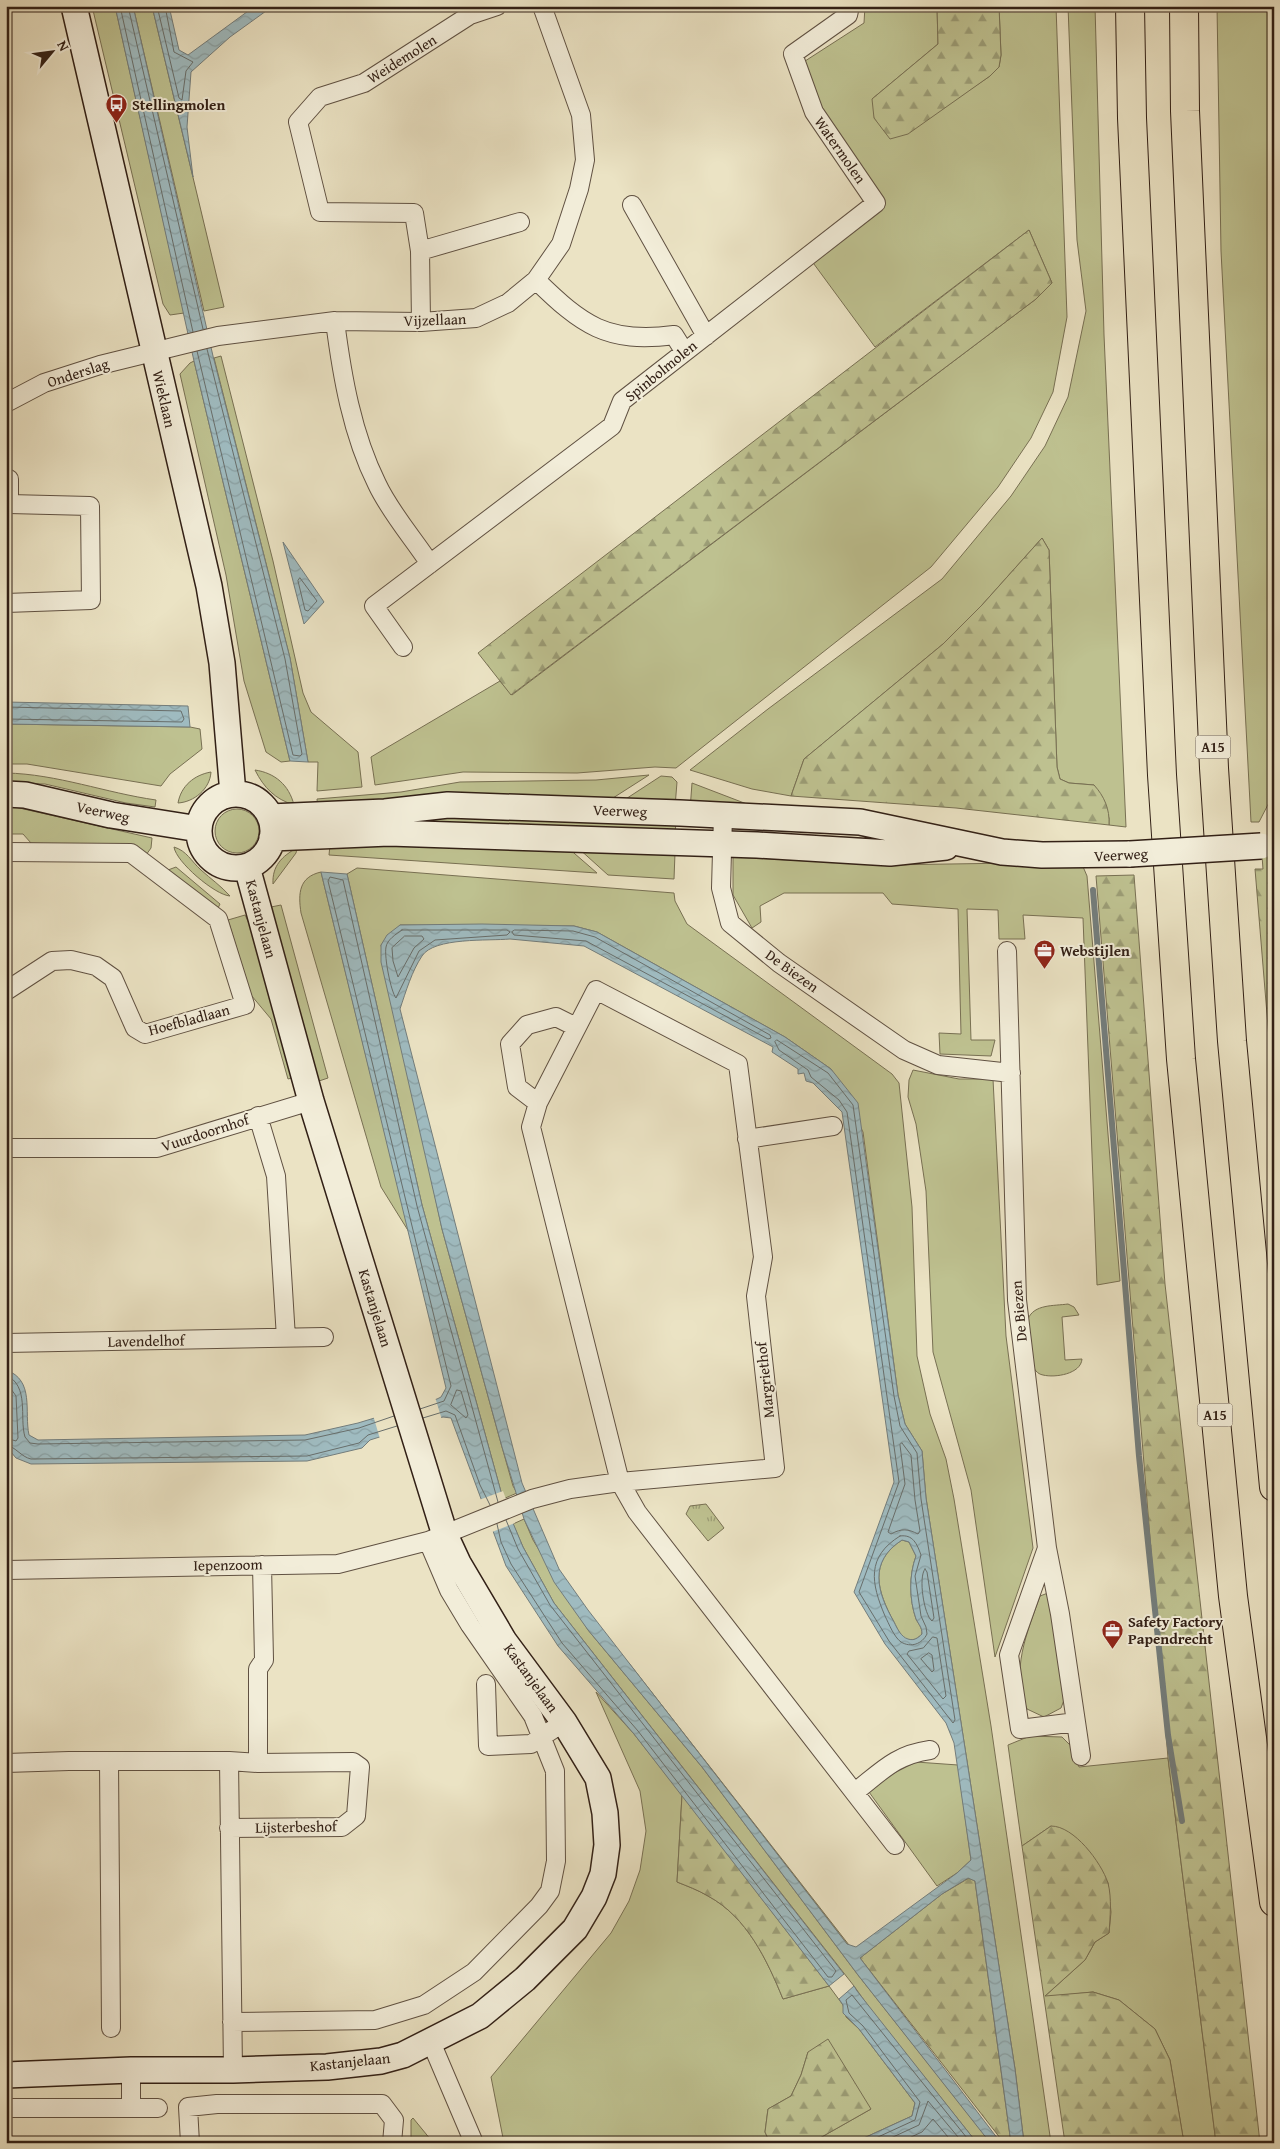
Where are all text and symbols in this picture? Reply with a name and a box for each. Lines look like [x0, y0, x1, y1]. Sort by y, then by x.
north arrow [28, 28, 78, 78]
street label: Weidemolen [363, 29, 441, 88]
text: N [52, 37, 75, 55]
bus stop icon: Stellingmolen [104, 93, 128, 124]
place label: Stellingmolen [132, 94, 225, 115]
street label: Watermolen [810, 112, 872, 188]
street label: Vijzellaan [403, 308, 467, 331]
street label: Spinbolmolen [620, 335, 702, 406]
street label: Onderslag [44, 353, 112, 392]
street label: Wieklaan [148, 368, 181, 430]
road number: A15 [1196, 736, 1230, 759]
street label: Veerweg [74, 796, 132, 828]
street label: Veerweg [593, 799, 648, 822]
street label: Veerweg [1093, 843, 1149, 866]
street label: Kastanjelaan [241, 877, 282, 961]
office icon: Webstijlen [1032, 939, 1056, 970]
place label: Webstijlen [1060, 940, 1130, 961]
street label: De Biezen [761, 944, 824, 997]
street label: Hoefbladlaan [146, 998, 232, 1040]
street label: Vuurdoornhof [158, 1108, 253, 1157]
street label: Kastanjelaan [354, 1266, 397, 1350]
street label: De Biezen [1005, 1279, 1032, 1342]
street label: Lavendelhof [107, 1329, 187, 1352]
street label: Margriethof [750, 1339, 779, 1419]
road number: A15 [1198, 1404, 1232, 1426]
street label: Iepenzoom [193, 1553, 264, 1576]
place label: Safety Factory Papendrecht [1128, 1611, 1223, 1649]
office icon: Safety Factory Papendrecht [1100, 1619, 1124, 1650]
street label: Kastanjelaan [499, 1639, 564, 1717]
street label: Lijsterbeshof [255, 1815, 339, 1838]
street label: Kastanjelaan [309, 2047, 392, 2076]

